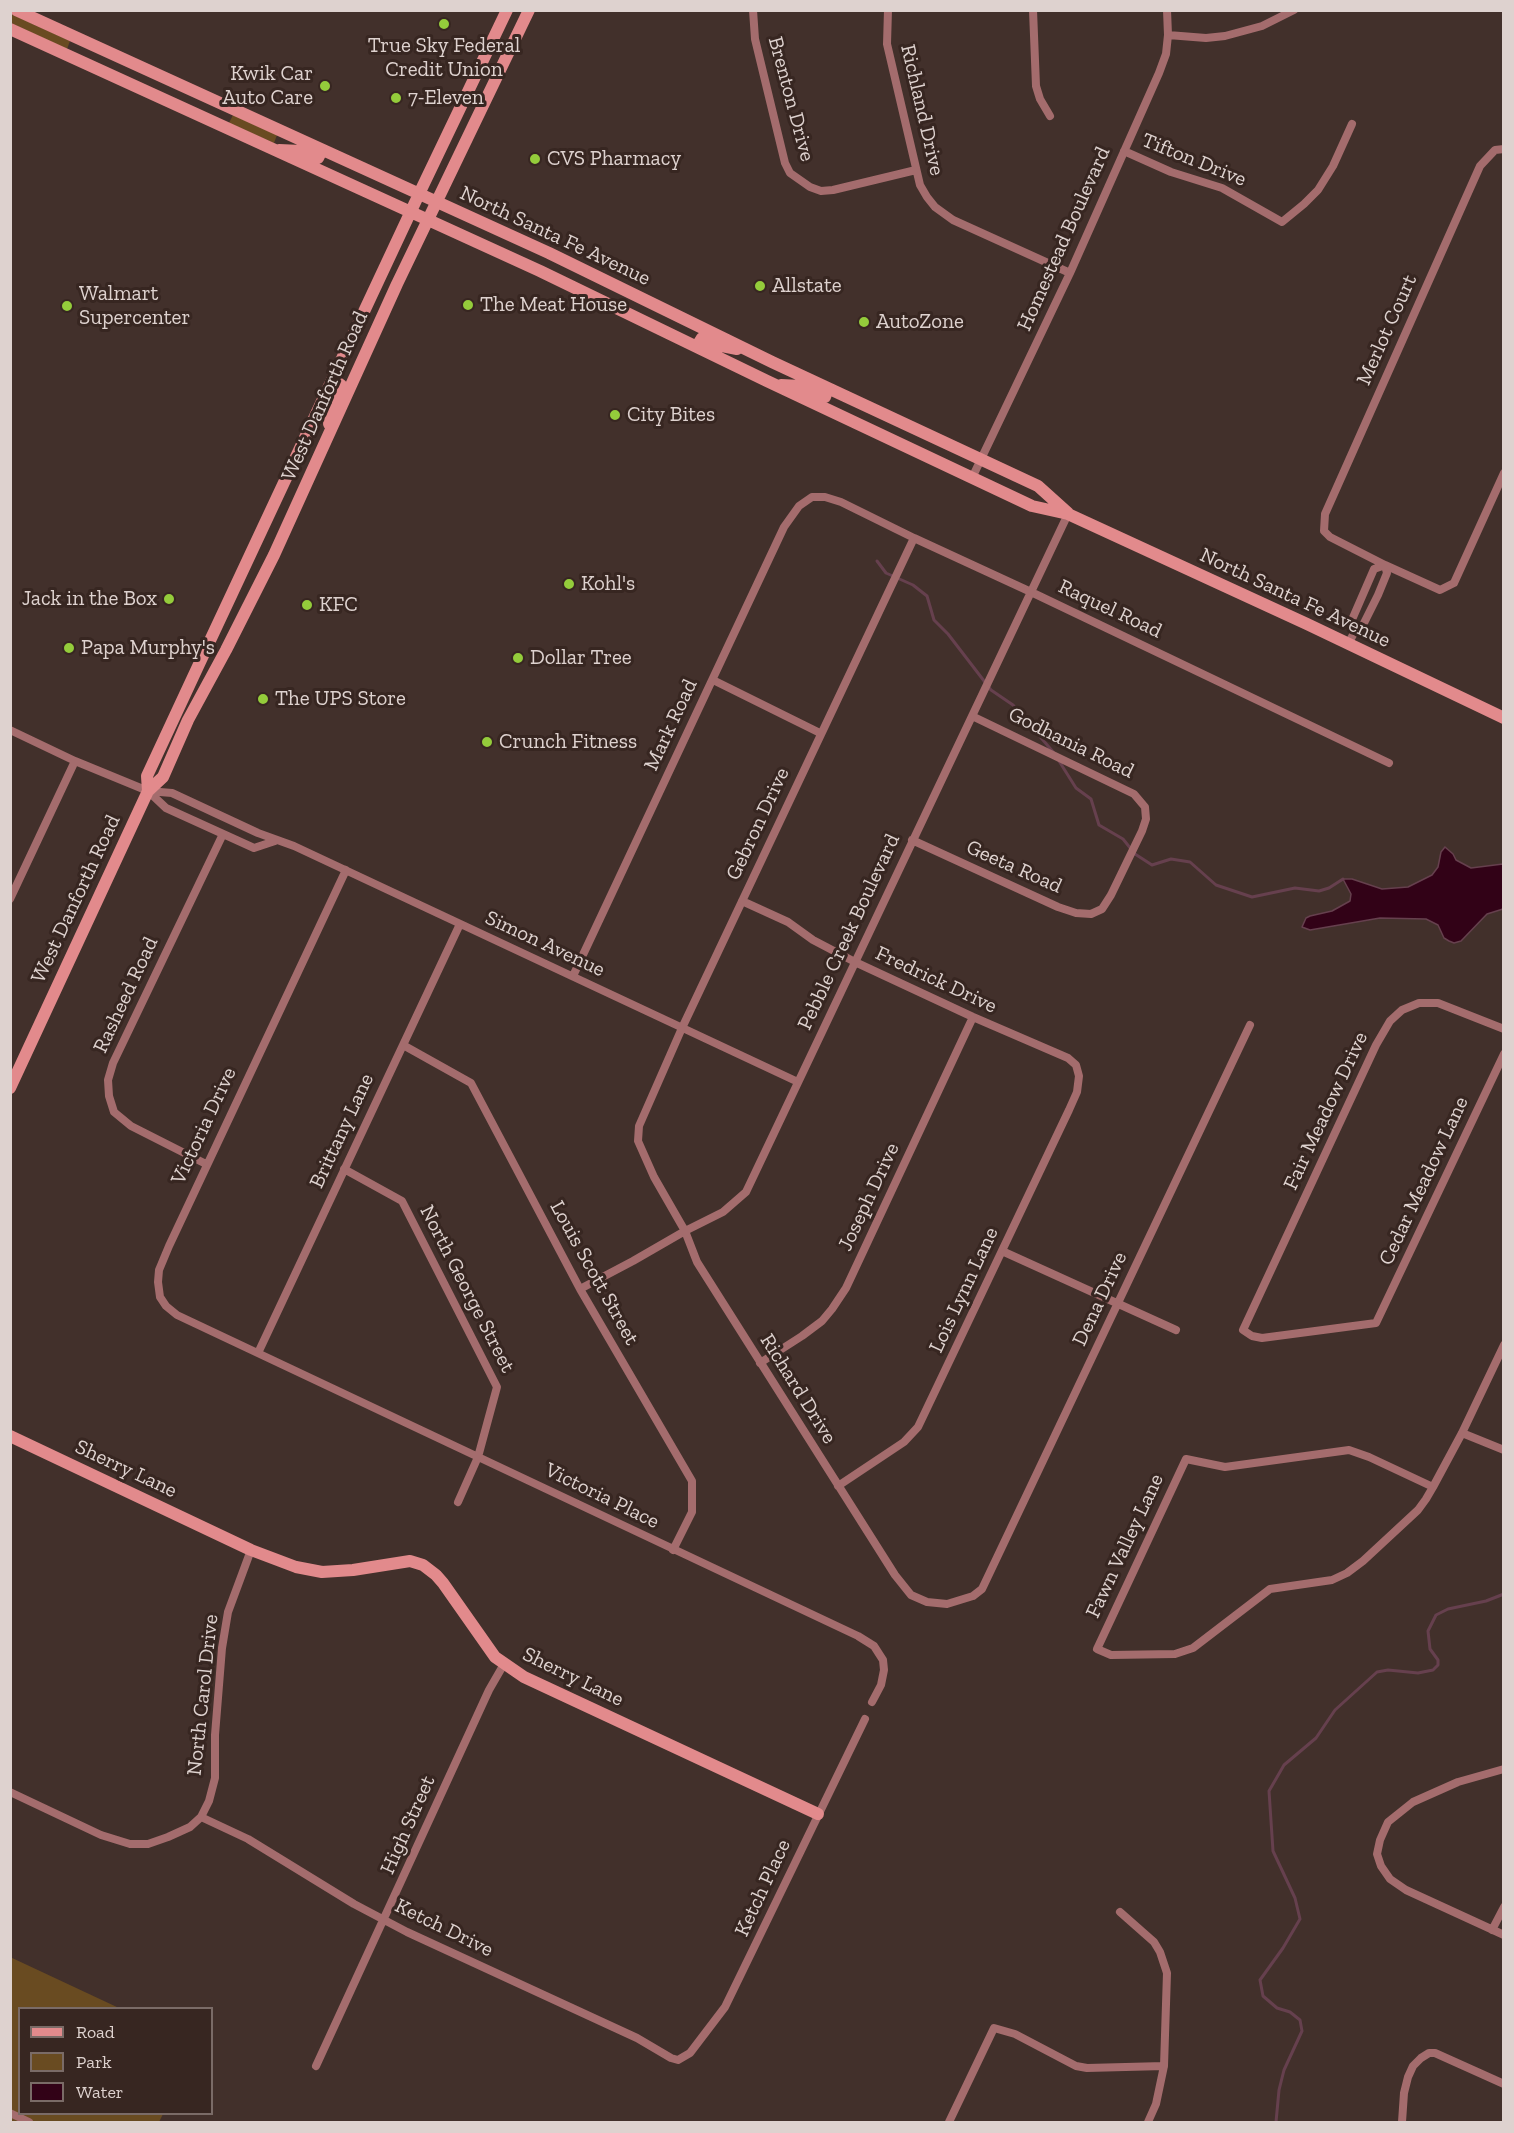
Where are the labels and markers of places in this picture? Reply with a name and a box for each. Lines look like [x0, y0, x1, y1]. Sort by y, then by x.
marker: True Sky Federal Credit Union [437, 17, 451, 31]
place label: True Sky Federal Credit Union [368, 33, 520, 83]
place label: Kwik Car Auto Care [222, 61, 313, 111]
marker: Kwik Car Auto Care [318, 79, 332, 93]
place label: 7-Eleven [408, 85, 484, 111]
marker: 7-Eleven [389, 91, 403, 105]
place label: CVS Pharmacy [547, 146, 681, 172]
marker: CVS Pharmacy [528, 152, 542, 166]
place label: Allstate [772, 273, 842, 299]
marker: Allstate [753, 279, 767, 293]
place label: Walmart Supercenter [79, 281, 190, 331]
place label: The Meat House [480, 292, 627, 318]
marker: The Meat House [461, 298, 475, 312]
marker: Walmart Supercenter [60, 299, 74, 313]
place label: AutoZone [876, 309, 964, 335]
marker: AutoZone [857, 315, 871, 329]
place label: City Bites [627, 402, 715, 428]
marker: City Bites [608, 408, 622, 422]
place label: Kohl's [581, 571, 635, 597]
marker: Kohl's [562, 577, 576, 591]
place label: Jack in the Box [22, 586, 157, 612]
marker: Jack in the Box [162, 592, 176, 606]
place label: KFC [319, 592, 358, 618]
marker: KFC [300, 598, 314, 612]
place label: Papa Murphy's [81, 635, 215, 661]
marker: Papa Murphy's [62, 641, 76, 655]
place label: Dollar Tree [530, 645, 632, 671]
marker: Dollar Tree [511, 651, 525, 665]
place label: The UPS Store [275, 686, 406, 712]
marker: The UPS Store [256, 692, 270, 706]
place label: Crunch Fitness [499, 729, 637, 755]
marker: Crunch Fitness [480, 735, 494, 749]

